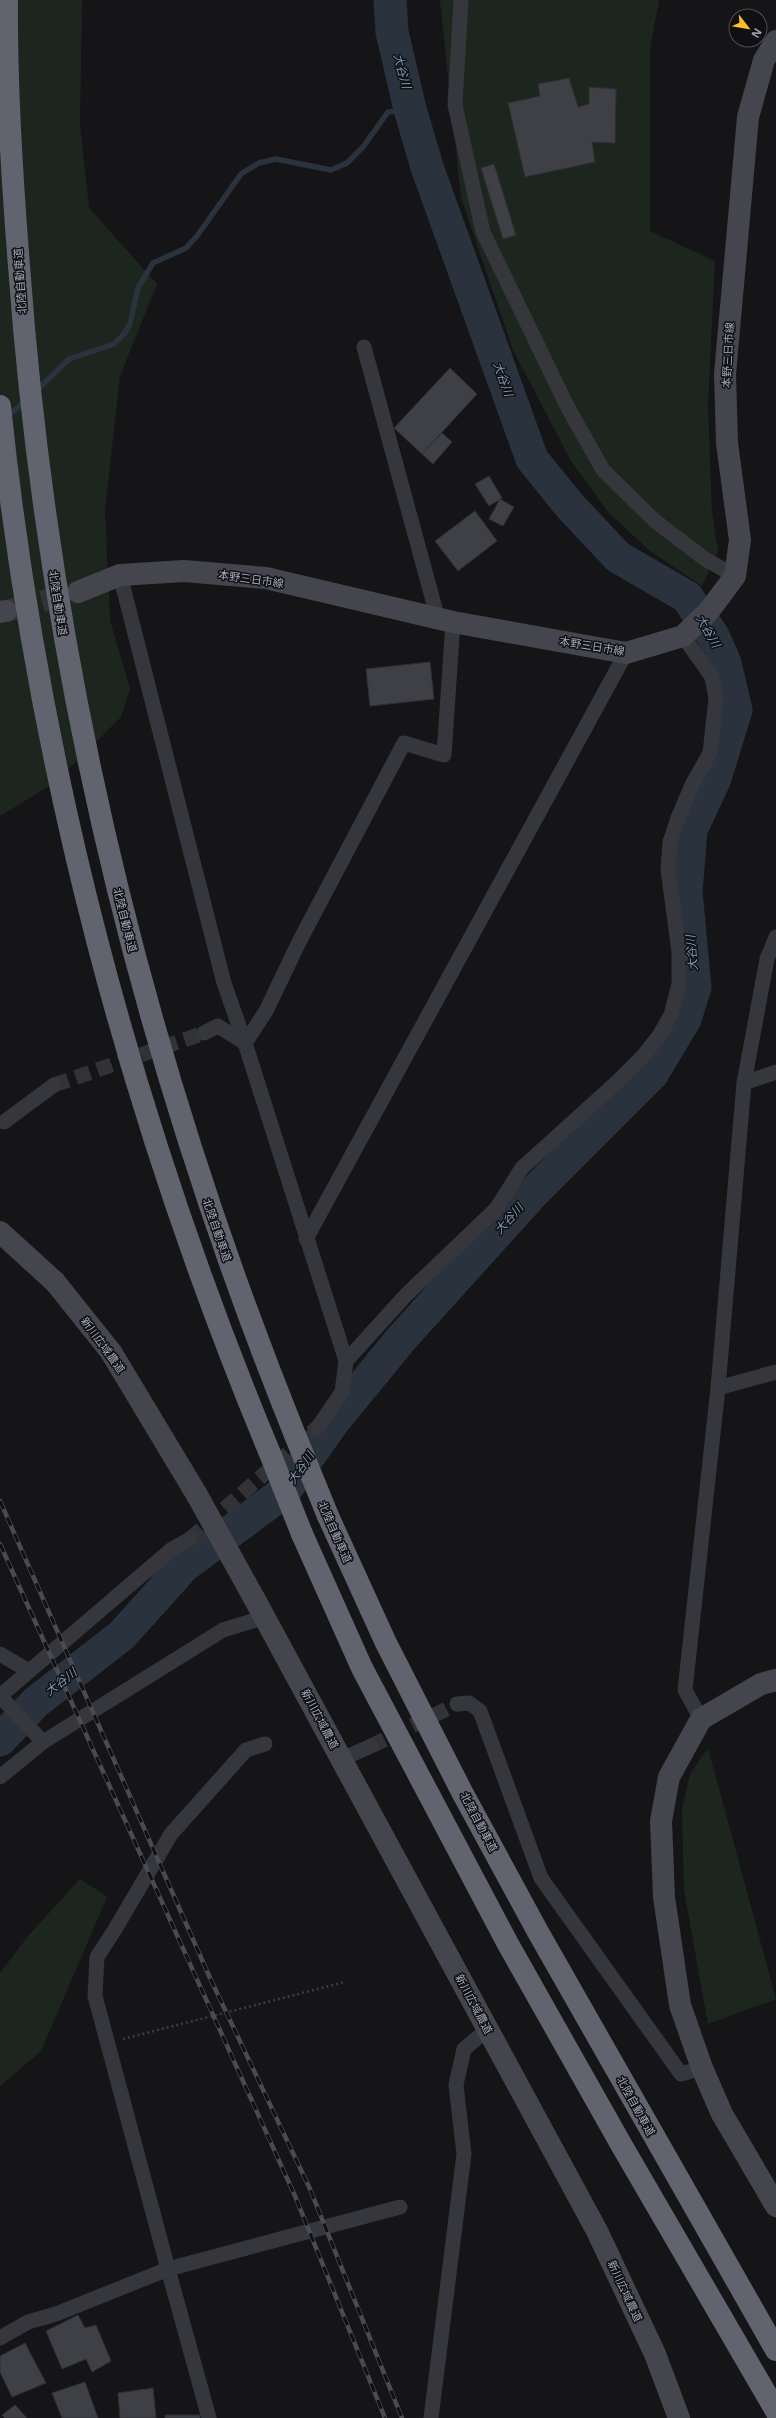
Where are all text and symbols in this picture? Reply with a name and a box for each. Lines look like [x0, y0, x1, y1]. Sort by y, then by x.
north arrow [728, 8, 768, 48]
text: N [748, 26, 766, 41]
water label: 大谷川 [390, 51, 416, 92]
street label: 北陸自動車道 [10, 248, 29, 314]
street label: 本野三日市線 [718, 322, 737, 388]
water label: 大谷川 [489, 359, 518, 401]
street label: 本野三日市線 [217, 566, 285, 591]
street label: 北陸自動車道 [46, 569, 71, 637]
water label: 大谷川 [692, 611, 726, 652]
street label: 本野三日市線 [558, 633, 626, 658]
street label: 北陸自動車道 [110, 886, 141, 954]
water label: 大谷川 [681, 932, 702, 972]
street label: 北陸自動車道 [200, 1196, 235, 1263]
water label: 大谷川 [490, 1198, 528, 1238]
street label: 新川広域農道 [78, 1314, 129, 1376]
water label: 大谷川 [283, 1446, 319, 1487]
street label: 北陸自動車道 [315, 1499, 356, 1565]
water label: 大谷川 [41, 1663, 82, 1699]
street label: 新川広域農道 [298, 1686, 343, 1751]
street label: 北陸自動車道 [457, 1789, 502, 1854]
street label: 新川広域農道 [452, 1971, 497, 2036]
street label: 北陸自動車道 [614, 2073, 659, 2138]
street label: 新川広域農道 [605, 2258, 646, 2324]

